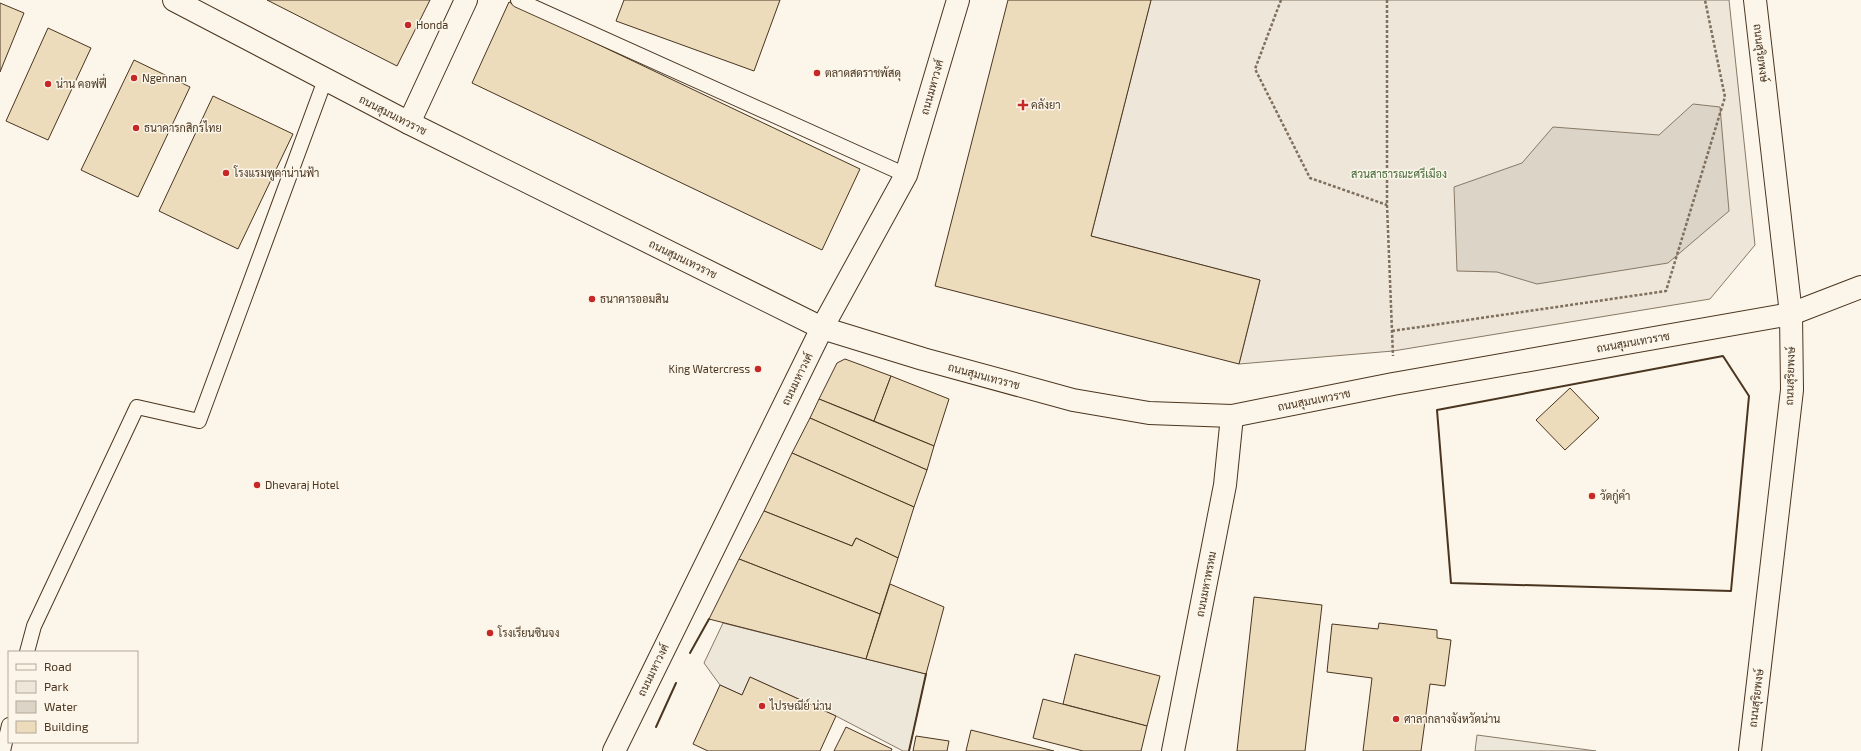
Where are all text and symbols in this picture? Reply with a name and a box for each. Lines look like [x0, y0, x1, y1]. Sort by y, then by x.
place label: Honda [416, 18, 448, 31]
marker: Honda [403, 20, 413, 30]
street label: ถนนสุริยพงษ์ [1748, 23, 1773, 84]
street label: ถนนมหาวงศ์ [916, 58, 946, 116]
place label: ตลาดสดราชพัสดุ [825, 66, 901, 82]
marker: ตลาดสดราชพัสดุ [812, 68, 822, 78]
place label: Ngennan [142, 71, 187, 84]
place label: น่าน คอฟฟี่ [56, 73, 107, 90]
marker: Ngennan [129, 73, 139, 83]
marker: น่าน คอฟฟี่ [43, 79, 53, 89]
street label: ถนนสุมนเทวราช [356, 92, 430, 140]
place label: คลังยา [1031, 98, 1061, 111]
marker: คลังยา [1018, 100, 1028, 110]
place label: ธนาคารกสิกรไทย [144, 120, 222, 134]
marker: ธนาคารกสิกรไทย [131, 123, 141, 133]
place label: โรงแรมพูคาน่านฟ้า [233, 165, 319, 181]
park label: สวนสาธารณะศรีเมือง [1351, 166, 1447, 180]
marker: โรงแรมพูคาน่านฟ้า [221, 168, 231, 178]
street label: ถนนสุมนเทวราช [646, 236, 720, 283]
place label: ธนาคารออมสิน [600, 292, 669, 305]
marker: ธนาคารออมสิน [587, 294, 597, 304]
street label: ถนนสุมนเทวราช [1595, 329, 1671, 357]
street label: ถนนสุริยพงษ์ [1781, 346, 1800, 406]
street label: ถนนมหาวงศ์ [777, 350, 815, 407]
street label: ถนนสุมนเทวราช [946, 360, 1022, 394]
place label: King Watercress [669, 362, 750, 375]
marker: King Watercress [753, 364, 763, 374]
street label: ถนนสุมนเทวราช [1276, 386, 1352, 416]
place label: Dhevaraj Hotel [265, 478, 340, 492]
marker: Dhevaraj Hotel [252, 480, 262, 490]
place label: วัดกู่คำ [1600, 489, 1630, 504]
marker: วัดกู่คำ [1587, 491, 1597, 501]
street label: ถนนมหาพรหม [1193, 550, 1218, 618]
place label: โรงเรียนซินจง [497, 625, 559, 639]
marker: โรงเรียนซินจง [485, 628, 495, 638]
street label: ถนนมหาวงศ์ [633, 641, 671, 698]
legend [8, 651, 138, 743]
text: Road [44, 659, 72, 673]
street label: ถนนสุริยพงษ์ [1744, 667, 1769, 728]
text: Park [44, 679, 69, 693]
place label: ไปรษณีย์ น่าน [769, 698, 832, 712]
text: Water [44, 699, 78, 713]
marker: ไปรษณีย์ น่าน [757, 701, 767, 711]
place label: ศาลากลางจังหวัดน่าน [1404, 712, 1500, 725]
marker: ศาลากลางจังหวัดน่าน [1391, 714, 1401, 724]
text: Building [44, 719, 89, 733]

